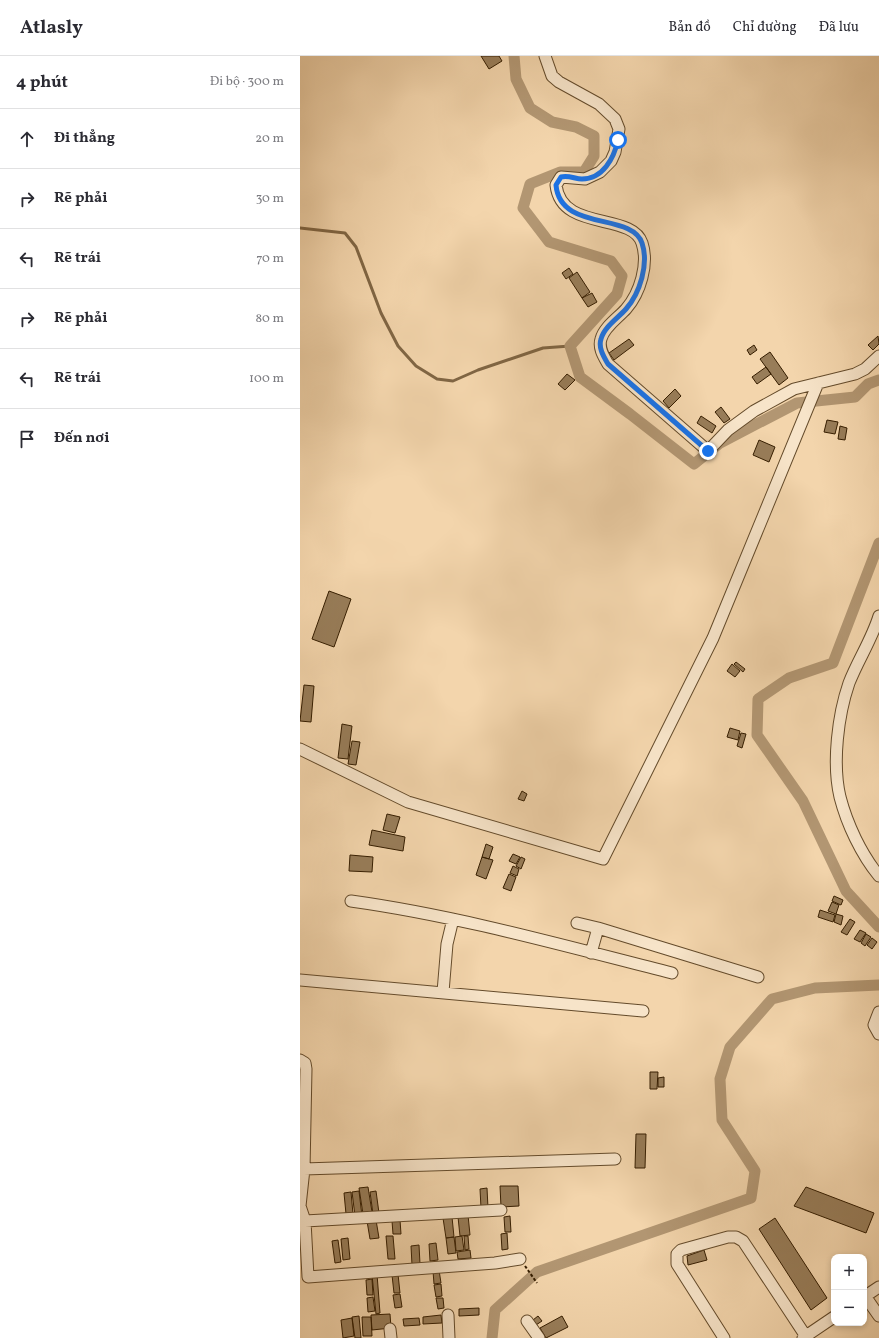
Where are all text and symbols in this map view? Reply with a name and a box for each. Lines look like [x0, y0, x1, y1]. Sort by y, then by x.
text: Atlasly [20, 15, 83, 41]
text: Bản đồ [669, 18, 711, 37]
text: Chỉ đường [733, 18, 797, 37]
text: Đã lưu [819, 18, 859, 37]
text: 4 phút [16, 71, 68, 94]
text: Đi bộ · 300 m [210, 73, 284, 91]
icon: ahead [16, 128, 38, 150]
text: Đi thẳng [54, 128, 115, 149]
text: 20 m [255, 130, 284, 148]
route start [609, 131, 627, 149]
icon: right [16, 188, 38, 210]
text: Rẽ phải [54, 188, 108, 209]
text: 30 m [256, 190, 284, 208]
icon: left [16, 248, 38, 270]
text: Rẽ trái [54, 248, 101, 269]
text: 70 m [256, 250, 284, 268]
icon: right [16, 308, 38, 330]
text: Rẽ phải [54, 308, 108, 329]
text: 80 m [255, 310, 284, 328]
icon: left [16, 368, 38, 390]
text: Rẽ trái [54, 368, 101, 389]
text: 100 m [249, 370, 284, 388]
icon: arrive [16, 428, 38, 450]
text: Đến nơi [54, 428, 110, 449]
route end [699, 442, 717, 460]
map controls [831, 1254, 867, 1326]
button: + [831, 1254, 867, 1290]
button: − [831, 1290, 867, 1326]

